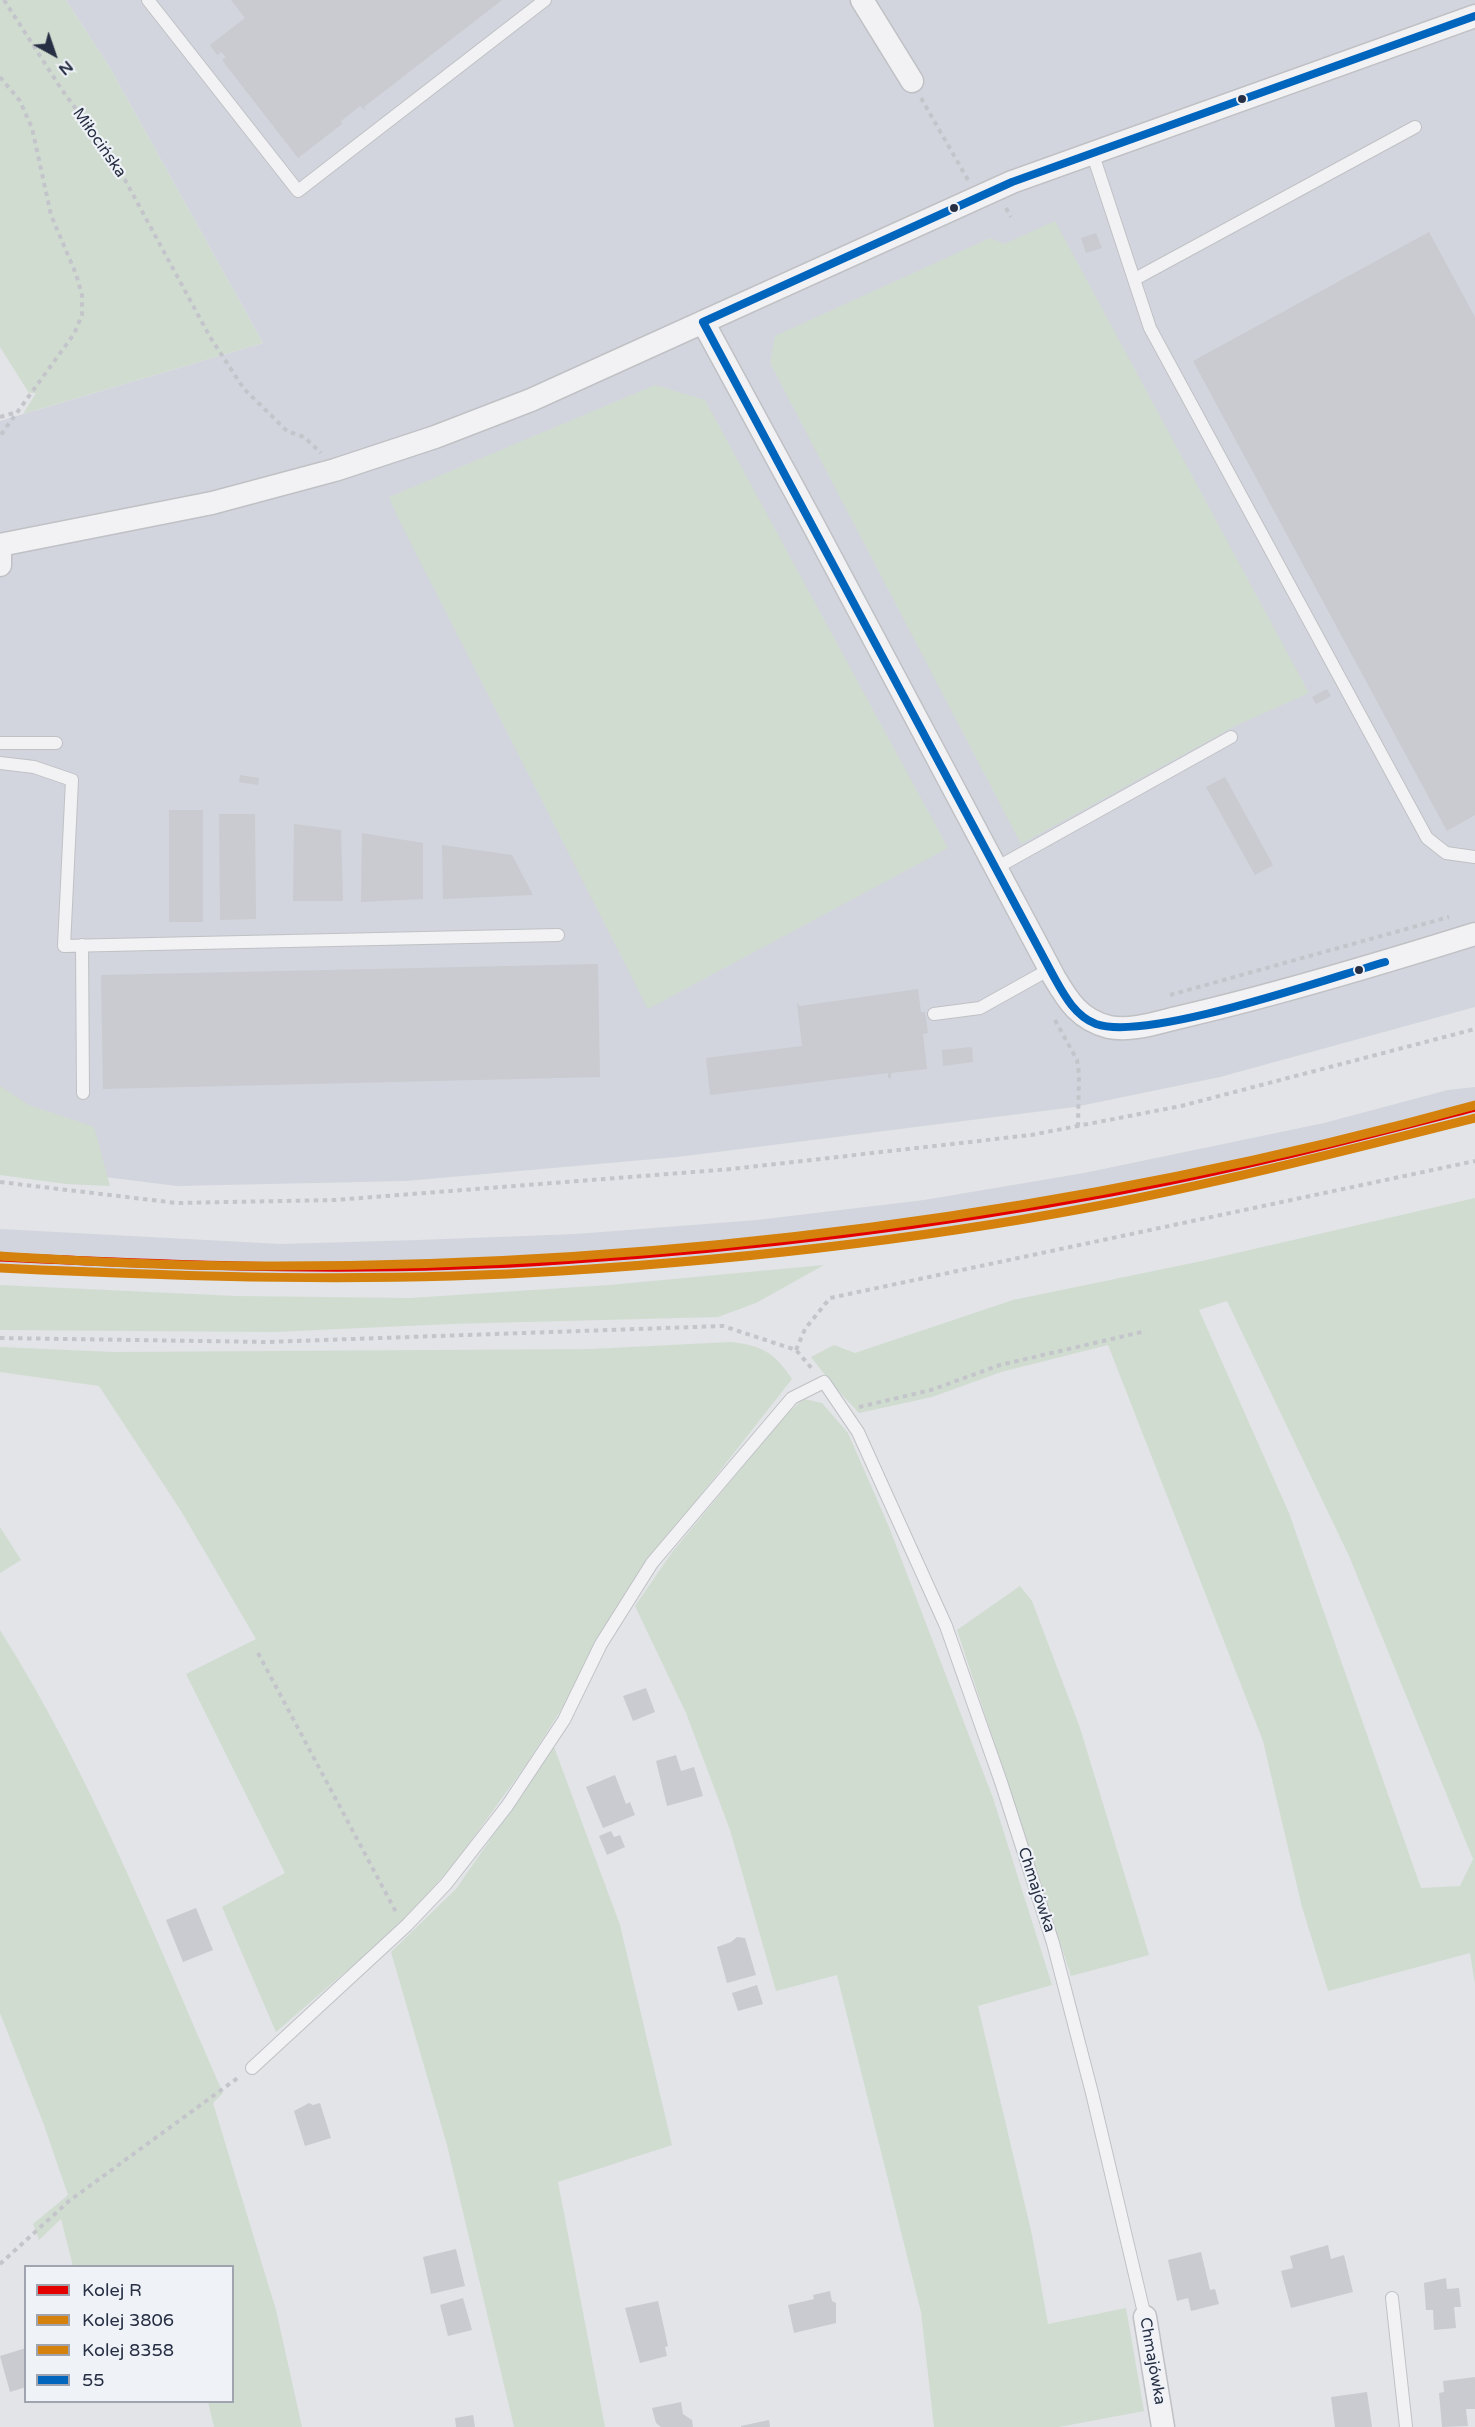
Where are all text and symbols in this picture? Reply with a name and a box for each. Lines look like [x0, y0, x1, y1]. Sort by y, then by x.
north arrow [24, 24, 84, 84]
text: N [54, 56, 77, 80]
unlabelled marker [1236, 93, 1248, 105]
street label: Miłocińska [68, 104, 130, 182]
unlabelled marker [948, 202, 960, 214]
unlabelled marker [1353, 964, 1365, 976]
street label: Chmajówka [1013, 1845, 1059, 1935]
legend [24, 2265, 234, 2403]
text: Kolej R [82, 2279, 142, 2301]
text: Kolej 3806 [82, 2309, 174, 2331]
street label: Chmajówka [1135, 2316, 1169, 2406]
text: Kolej 8358 [82, 2339, 174, 2361]
text: 55 [82, 2369, 105, 2391]

